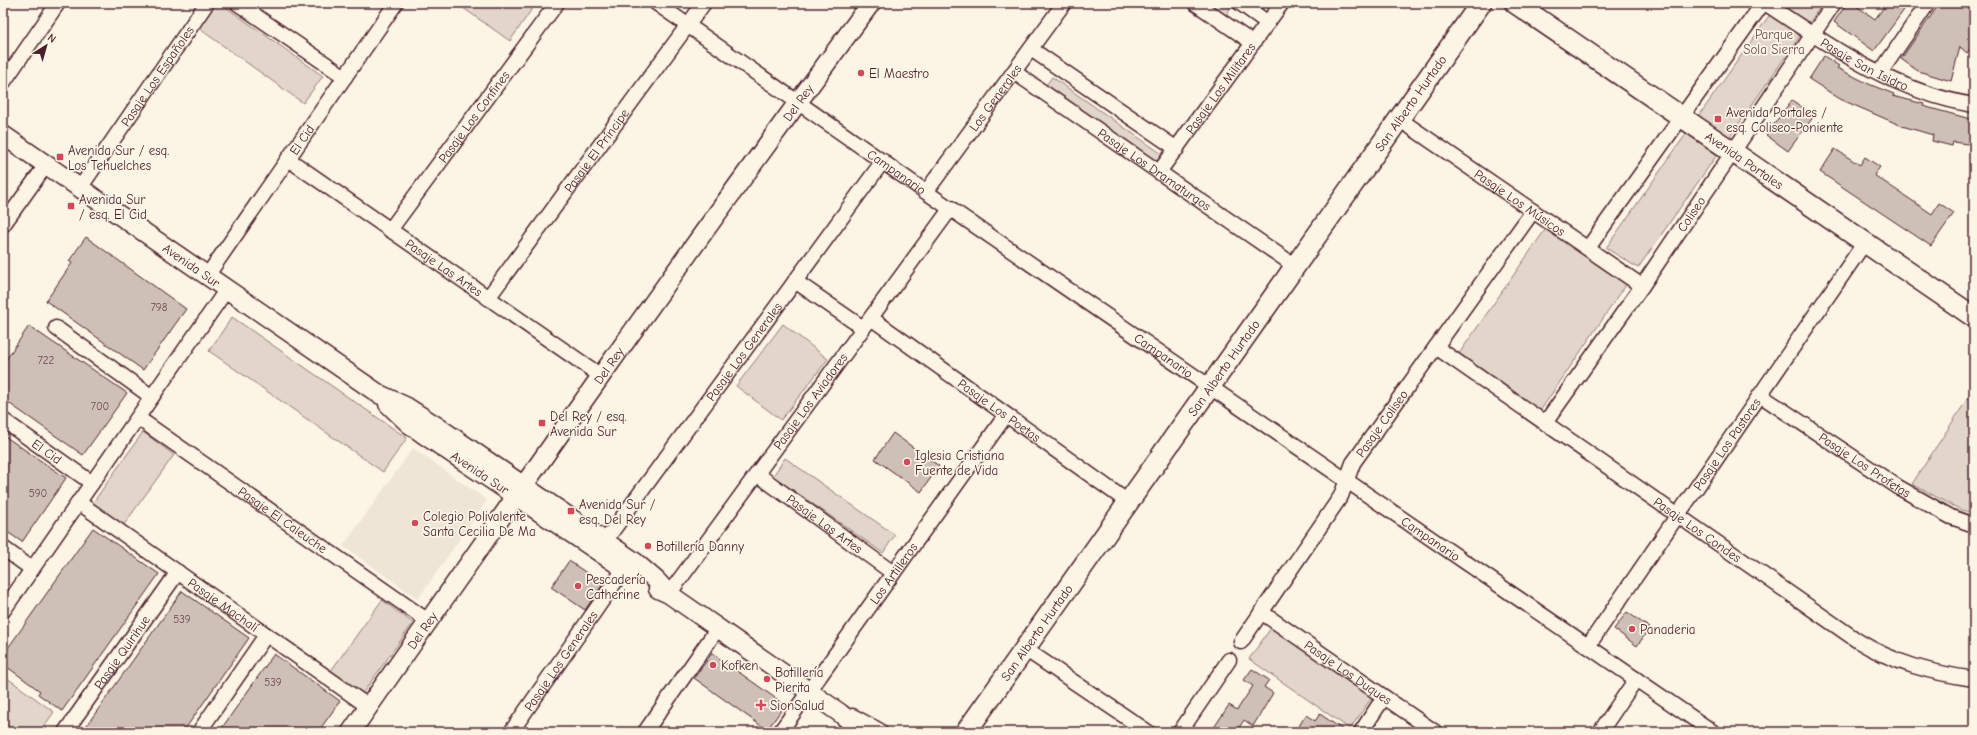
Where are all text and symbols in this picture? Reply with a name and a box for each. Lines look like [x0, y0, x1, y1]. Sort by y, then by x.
street label: Pasaje Los Españoles [117, 23, 197, 129]
north arrow [26, 26, 66, 66]
park label: Parque Sola Sierra [1743, 27, 1805, 57]
text: N [45, 31, 58, 46]
street label: Pasaje San Isidro [1818, 34, 1911, 93]
street label: Pasaje Los Militares [1182, 39, 1258, 136]
street label: San Alberto Hurtado [1371, 52, 1449, 154]
street label: Los Generales [966, 61, 1024, 134]
place label: El Maestro [869, 66, 929, 81]
street label: Pasaje Los Confines [435, 68, 512, 165]
marker: El Maestro [856, 68, 866, 78]
street label: Del Rey [779, 81, 816, 124]
street label: Pasaje El Príncipe [561, 105, 632, 195]
place label: Avenida Portales / esq. Coliseo-Poniente [1726, 105, 1843, 135]
marker: Avenida Portales / esq. Coliseo-Poniente [1713, 114, 1723, 124]
street label: El Cid [286, 122, 317, 157]
street label: Pasaje Los Dramaturgos [1095, 125, 1214, 213]
street label: Avenida Portales [1703, 128, 1786, 192]
place label: Avenida Sur / esq. Los Tehuelches [68, 143, 169, 173]
street label: Campanario [865, 146, 929, 197]
marker: Avenida Sur / esq. Los Tehuelches [55, 152, 65, 162]
street label: Pasaje Los Músicos [1472, 166, 1568, 239]
place label: Avenida Sur / esq. El Cid [79, 192, 147, 222]
street label: Coliseo [1674, 193, 1708, 234]
marker: Avenida Sur / esq. El Cid [66, 201, 76, 211]
street label: Pasaje Las Artes [403, 235, 486, 299]
street label: Avenida Sur [160, 240, 224, 290]
street label: Pasaje Los Generales [703, 299, 785, 404]
house number: 798 [151, 301, 168, 314]
street label: San Alberto Hurtado [1184, 317, 1262, 419]
street label: Campanario [1132, 330, 1196, 381]
street label: Del Rey [590, 344, 627, 387]
street label: Pasaje Los Aviadores [770, 350, 850, 452]
house number: 722 [38, 354, 55, 367]
street label: Pasaje Los Poetas [955, 375, 1044, 445]
street label: Pasaje Coliseo [1352, 387, 1411, 460]
street label: Pasaje Los Pastores [1690, 395, 1763, 493]
house number: 700 [91, 400, 109, 413]
place label: Del Rey / esq. Avenida Sur [550, 409, 627, 439]
marker: Del Rey / esq. Avenida Sur [537, 418, 547, 428]
street label: Pasaje Los Profetas [1816, 429, 1913, 500]
street label: El Cid [29, 436, 65, 467]
street label: Avenida Sur [448, 448, 513, 497]
place label: Iglesia Cristiana Fuente de Vida [915, 448, 1005, 478]
marker: Iglesia Cristiana Fuente de Vida [902, 457, 912, 467]
street label: Pasaje El Caleuche [236, 483, 331, 556]
house number: 590 [29, 487, 47, 500]
street label: Pasaje Las Artes [784, 491, 866, 556]
street label: Pasaje Los Condes [1651, 494, 1744, 565]
place label: Avenida Sur / esq. Del Rey [579, 497, 656, 527]
marker: Avenida Sur / esq. Del Rey [566, 506, 576, 516]
place label: Colegio Polivalente Santa Cecilia De Ma [423, 509, 536, 539]
street label: Campanario [1399, 513, 1463, 564]
marker: Colegio Polivalente Santa Cecilia De Ma [410, 518, 420, 528]
place label: Botillería Danny [656, 539, 744, 554]
street label: Los Artilleros [866, 540, 920, 607]
marker: Botillería Danny [643, 541, 653, 551]
place label: Pescadería Catherine [586, 572, 646, 602]
street label: Pasaje Machalí [185, 575, 263, 635]
marker: Pescadería Catherine [573, 581, 583, 591]
street label: San Alberto Hurtado [997, 581, 1076, 683]
street label: Pasaje Los Generales [521, 608, 600, 713]
street label: Del Rey [404, 609, 440, 652]
street label: Pasaje Quirihue [90, 612, 153, 692]
house number: 539 [173, 613, 191, 626]
place label: Panaderia [1640, 622, 1696, 637]
marker: Panaderia [1627, 624, 1637, 634]
street label: Pasaje Los Duques [1302, 637, 1395, 707]
place label: Kofken [721, 658, 758, 673]
marker: Kofken [708, 660, 718, 670]
place label: Botillería Pierita [775, 665, 824, 695]
marker: Botillería Pierita [762, 674, 772, 684]
house number: 539 [264, 676, 282, 689]
place label: SionSalud [770, 698, 824, 713]
marker: SionSalud [755, 699, 767, 711]

